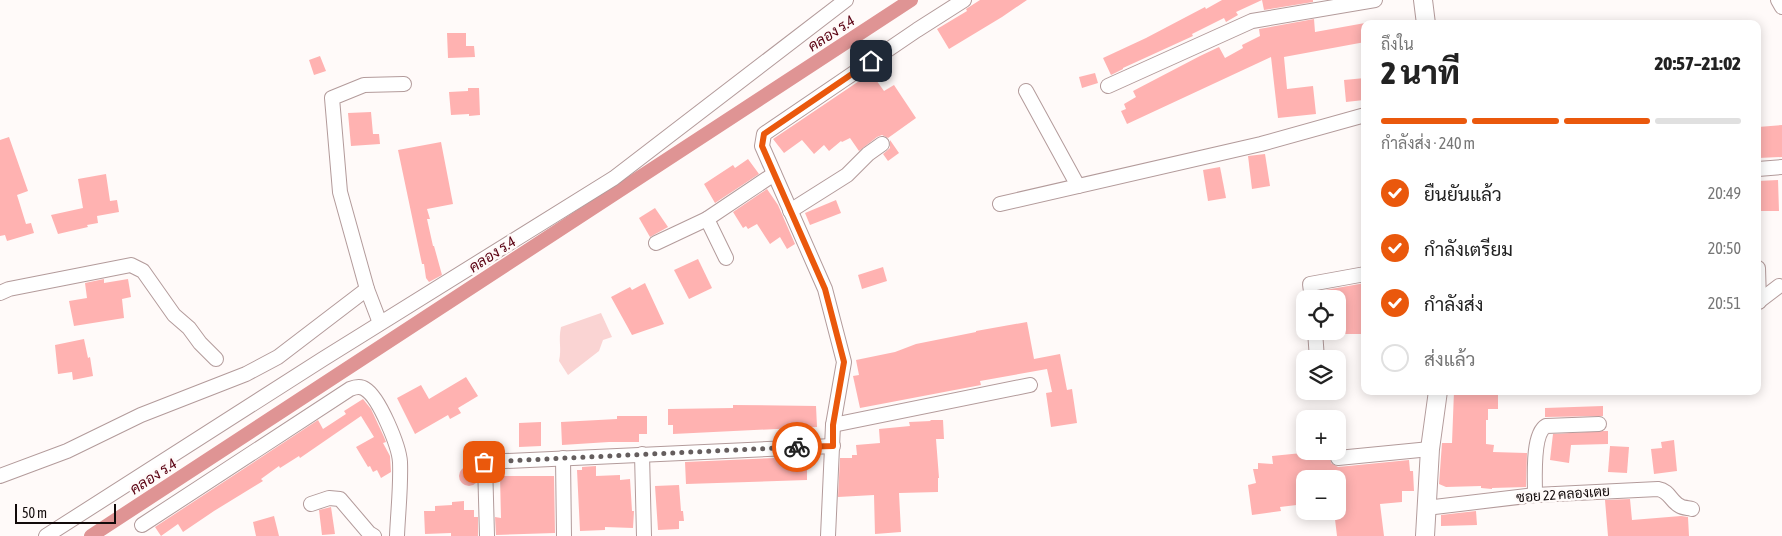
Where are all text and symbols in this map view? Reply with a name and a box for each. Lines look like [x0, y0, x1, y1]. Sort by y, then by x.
water label: คลอง ร.4 [804, 12, 858, 54]
text: ถึงใน [1381, 35, 1414, 53]
pin [850, 40, 892, 82]
icon: home [857, 47, 885, 75]
text: 20:57–21:02 [1654, 52, 1741, 74]
text: 2 นาที [1381, 54, 1460, 91]
text: กำลังส่ง · 240 m [1381, 134, 1475, 152]
icon: check [1381, 179, 1409, 207]
text: ยืนยันแล้ว [1424, 183, 1502, 205]
text: 20:49 [1708, 184, 1741, 202]
water label: คลอง ร.4 [465, 233, 519, 275]
icon: check [1381, 234, 1409, 262]
text: กำลังเตรียม [1424, 238, 1513, 260]
text: 20:50 [1708, 239, 1741, 257]
icon: check [1381, 289, 1409, 317]
map controls [1296, 290, 1346, 520]
button: locate [1296, 290, 1346, 340]
text: กำลังส่ง [1424, 293, 1483, 315]
text: 20:51 [1708, 294, 1741, 312]
text: ส่งแล้ว [1424, 348, 1475, 370]
button: layers [1296, 350, 1346, 400]
button: + [1296, 410, 1346, 460]
courier [772, 422, 822, 472]
icon: bike [783, 433, 811, 461]
pin [463, 441, 505, 483]
icon: bag [470, 448, 498, 476]
water label: คลอง ร.4 [126, 455, 180, 497]
button: − [1296, 470, 1346, 520]
street label: ซอย 22 คลองเตย [1516, 483, 1610, 505]
scale bar [15, 501, 116, 524]
text: 50 m [22, 505, 47, 521]

